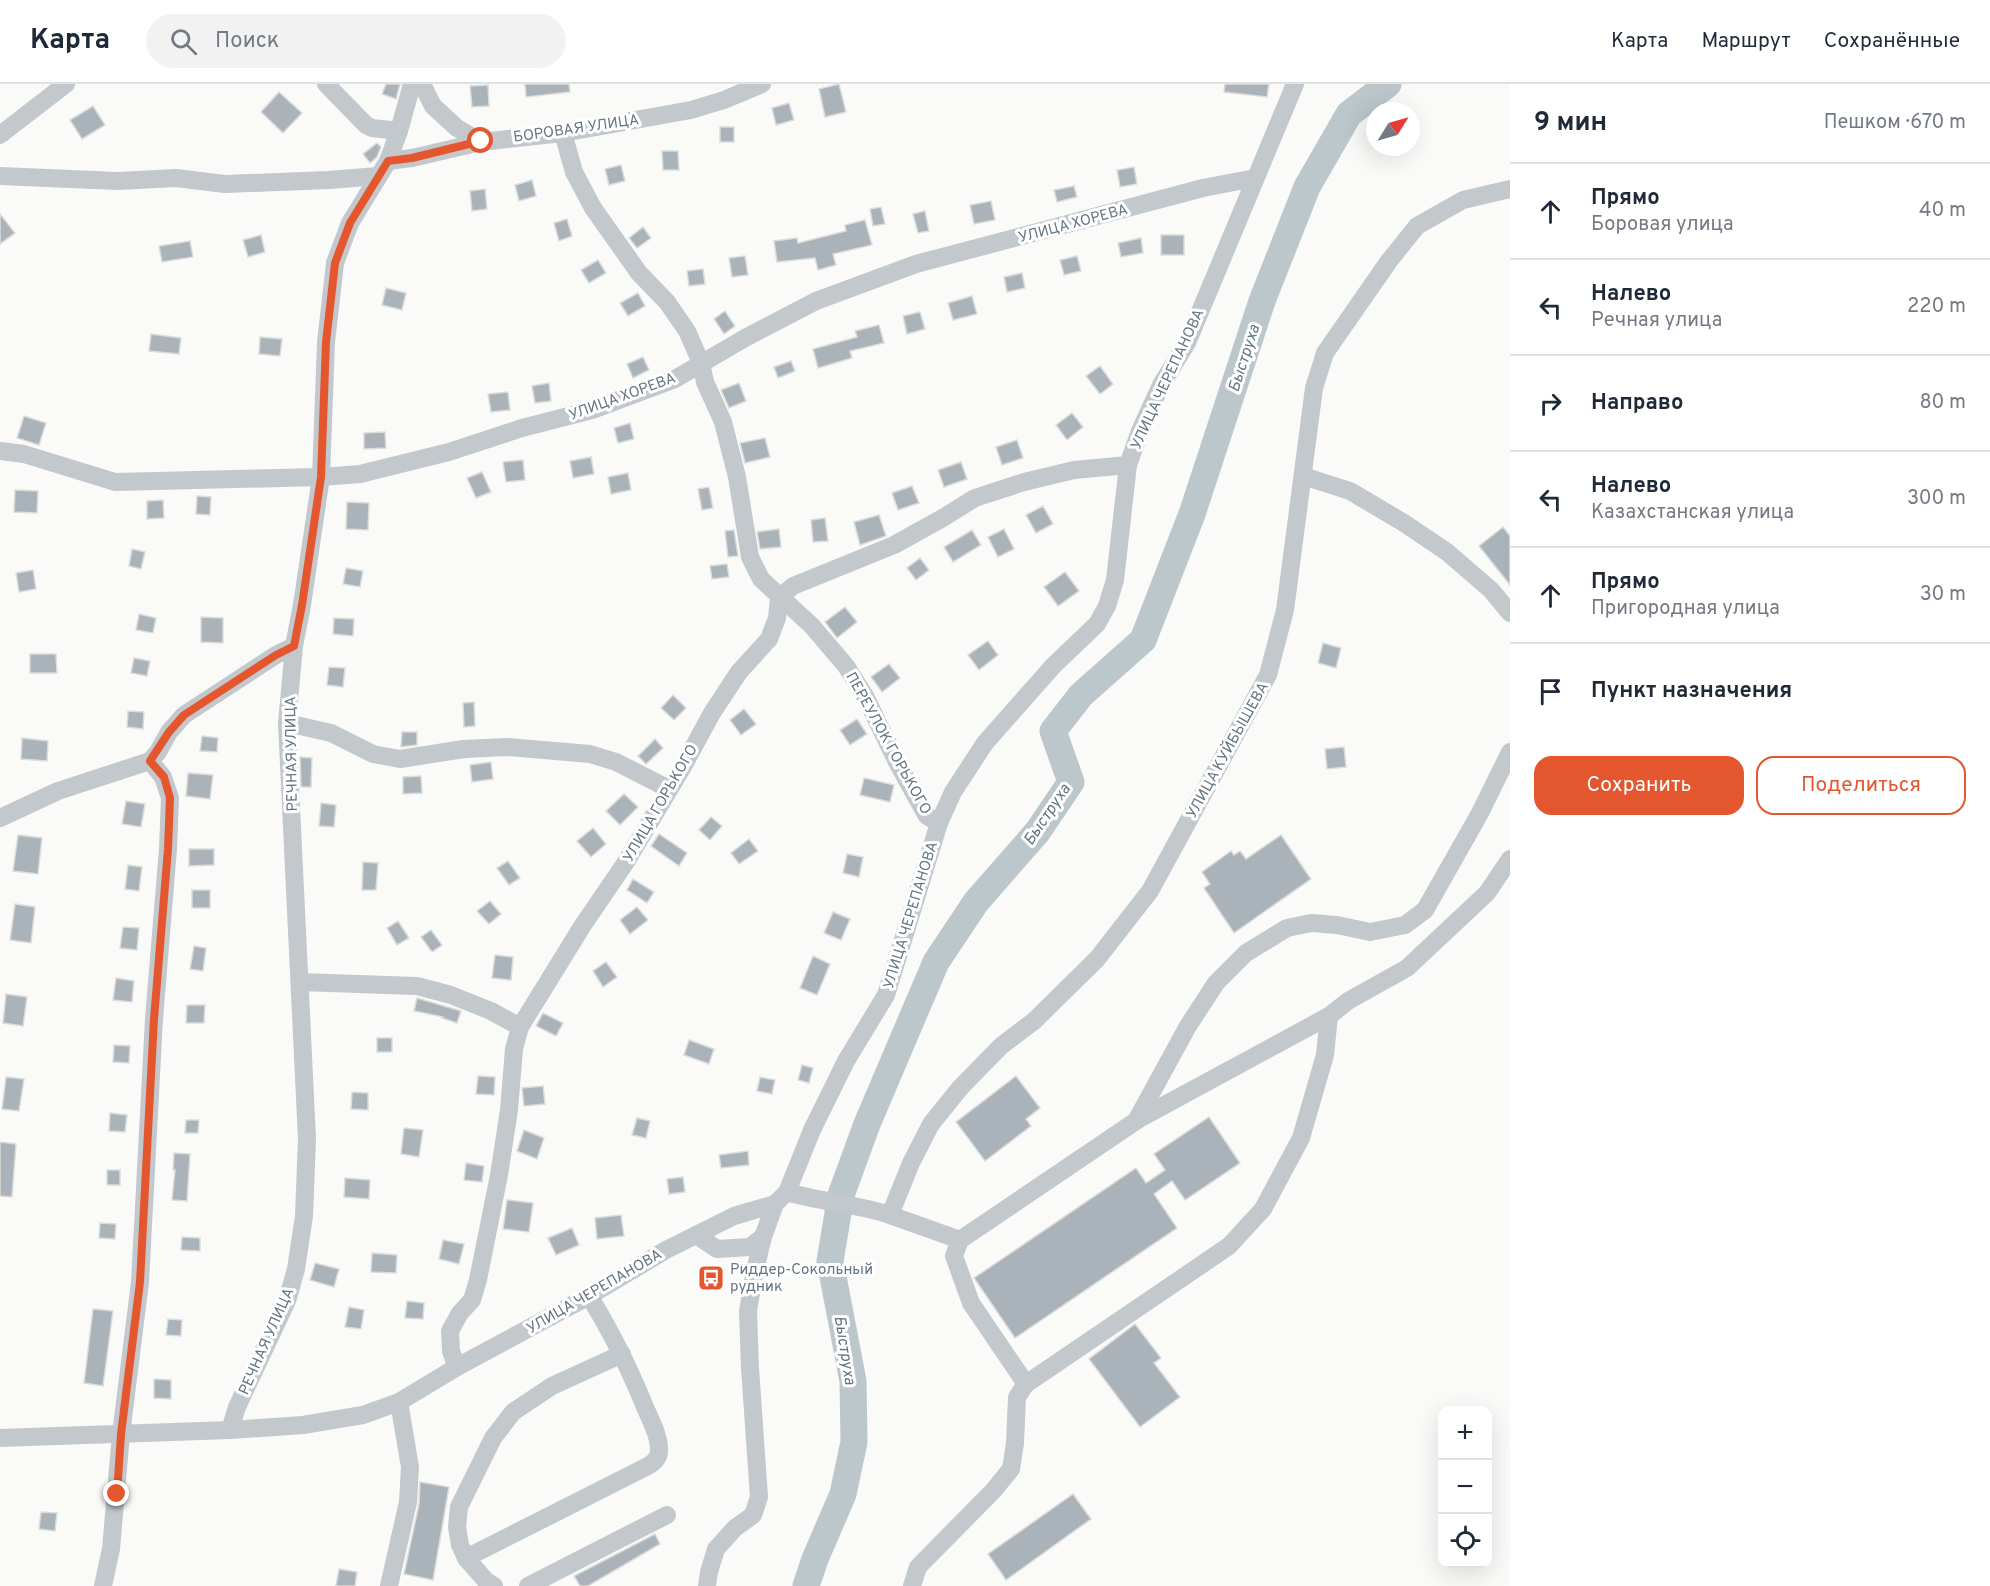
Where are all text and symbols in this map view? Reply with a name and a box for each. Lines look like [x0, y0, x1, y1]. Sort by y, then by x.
search box [146, 14, 566, 68]
text: Карта [30, 23, 110, 59]
icon: search [167, 25, 200, 58]
text: Поиск [215, 28, 279, 55]
text: Карта [1611, 28, 1668, 55]
text: Маршрут [1701, 28, 1791, 55]
text: Сохранённые [1824, 28, 1960, 55]
north arrow [1366, 102, 1420, 156]
text: 9 мин [1534, 107, 1607, 140]
text: Пешком · 670 m [1824, 110, 1966, 136]
street label: БОРОВАЯ УЛИЦА [512, 111, 640, 148]
route start [467, 127, 493, 153]
text: Прямо [1591, 185, 1660, 212]
icon: ahead [1534, 195, 1567, 228]
text: 40 m [1919, 198, 1966, 224]
street label: УЛИЦА ХОРЕВА [1017, 201, 1130, 248]
text: Боровая улица [1591, 212, 1734, 238]
text: Налево [1591, 281, 1671, 308]
icon: left [1534, 291, 1567, 324]
text: 220 m [1907, 294, 1966, 320]
street label: УЛИЦА ЧЕРЕПАНОВА [1127, 306, 1209, 453]
text: Речная улица [1591, 308, 1722, 334]
water label: Быструха [1225, 322, 1265, 395]
street label: УЛИЦА ХОРЕВА [566, 369, 679, 426]
icon: right [1534, 387, 1567, 420]
text: Направо [1591, 390, 1683, 417]
text: 80 m [1920, 390, 1966, 416]
text: Налево [1591, 473, 1671, 500]
icon: left [1534, 483, 1567, 516]
text: 300 m [1907, 486, 1966, 512]
text: Казахстанская улица [1591, 500, 1794, 526]
text: Прямо [1591, 569, 1660, 596]
icon: ahead [1534, 579, 1567, 612]
text: 30 m [1920, 582, 1966, 608]
text: Пригородная улица [1591, 596, 1780, 622]
street label: ПЕРЕУЛОК ГОРЬКОГО [841, 669, 935, 818]
icon: arrive [1534, 675, 1567, 708]
street label: УЛИЦА КУЙБЫШЕВА [1181, 678, 1274, 822]
text: Пункт назначения [1591, 678, 1792, 705]
street label: РЕЧНАЯ УЛИЦА [282, 696, 303, 812]
street label: УЛИЦА ГОРЬКОГО [620, 741, 703, 866]
button: Сохранить [1534, 756, 1744, 815]
button: Поделиться [1756, 756, 1966, 815]
water label: Быструха [1020, 780, 1076, 850]
street label: УЛИЦА ЧЕРЕПАНОВА [880, 839, 943, 991]
street label: УЛИЦА ЧЕРЕПАНОВА [524, 1246, 666, 1339]
place label: Риддер-Сокольный рудник [730, 1261, 873, 1297]
bus stop icon: Риддер-Сокольный рудник [696, 1263, 726, 1293]
street label: РЕЧНАЯ УЛИЦА [235, 1285, 299, 1398]
water label: Быструха [829, 1314, 859, 1387]
map controls [1438, 1406, 1492, 1568]
button: + [1438, 1406, 1492, 1460]
button: − [1438, 1460, 1492, 1514]
route end [103, 1480, 129, 1506]
button: locate [1438, 1514, 1492, 1568]

